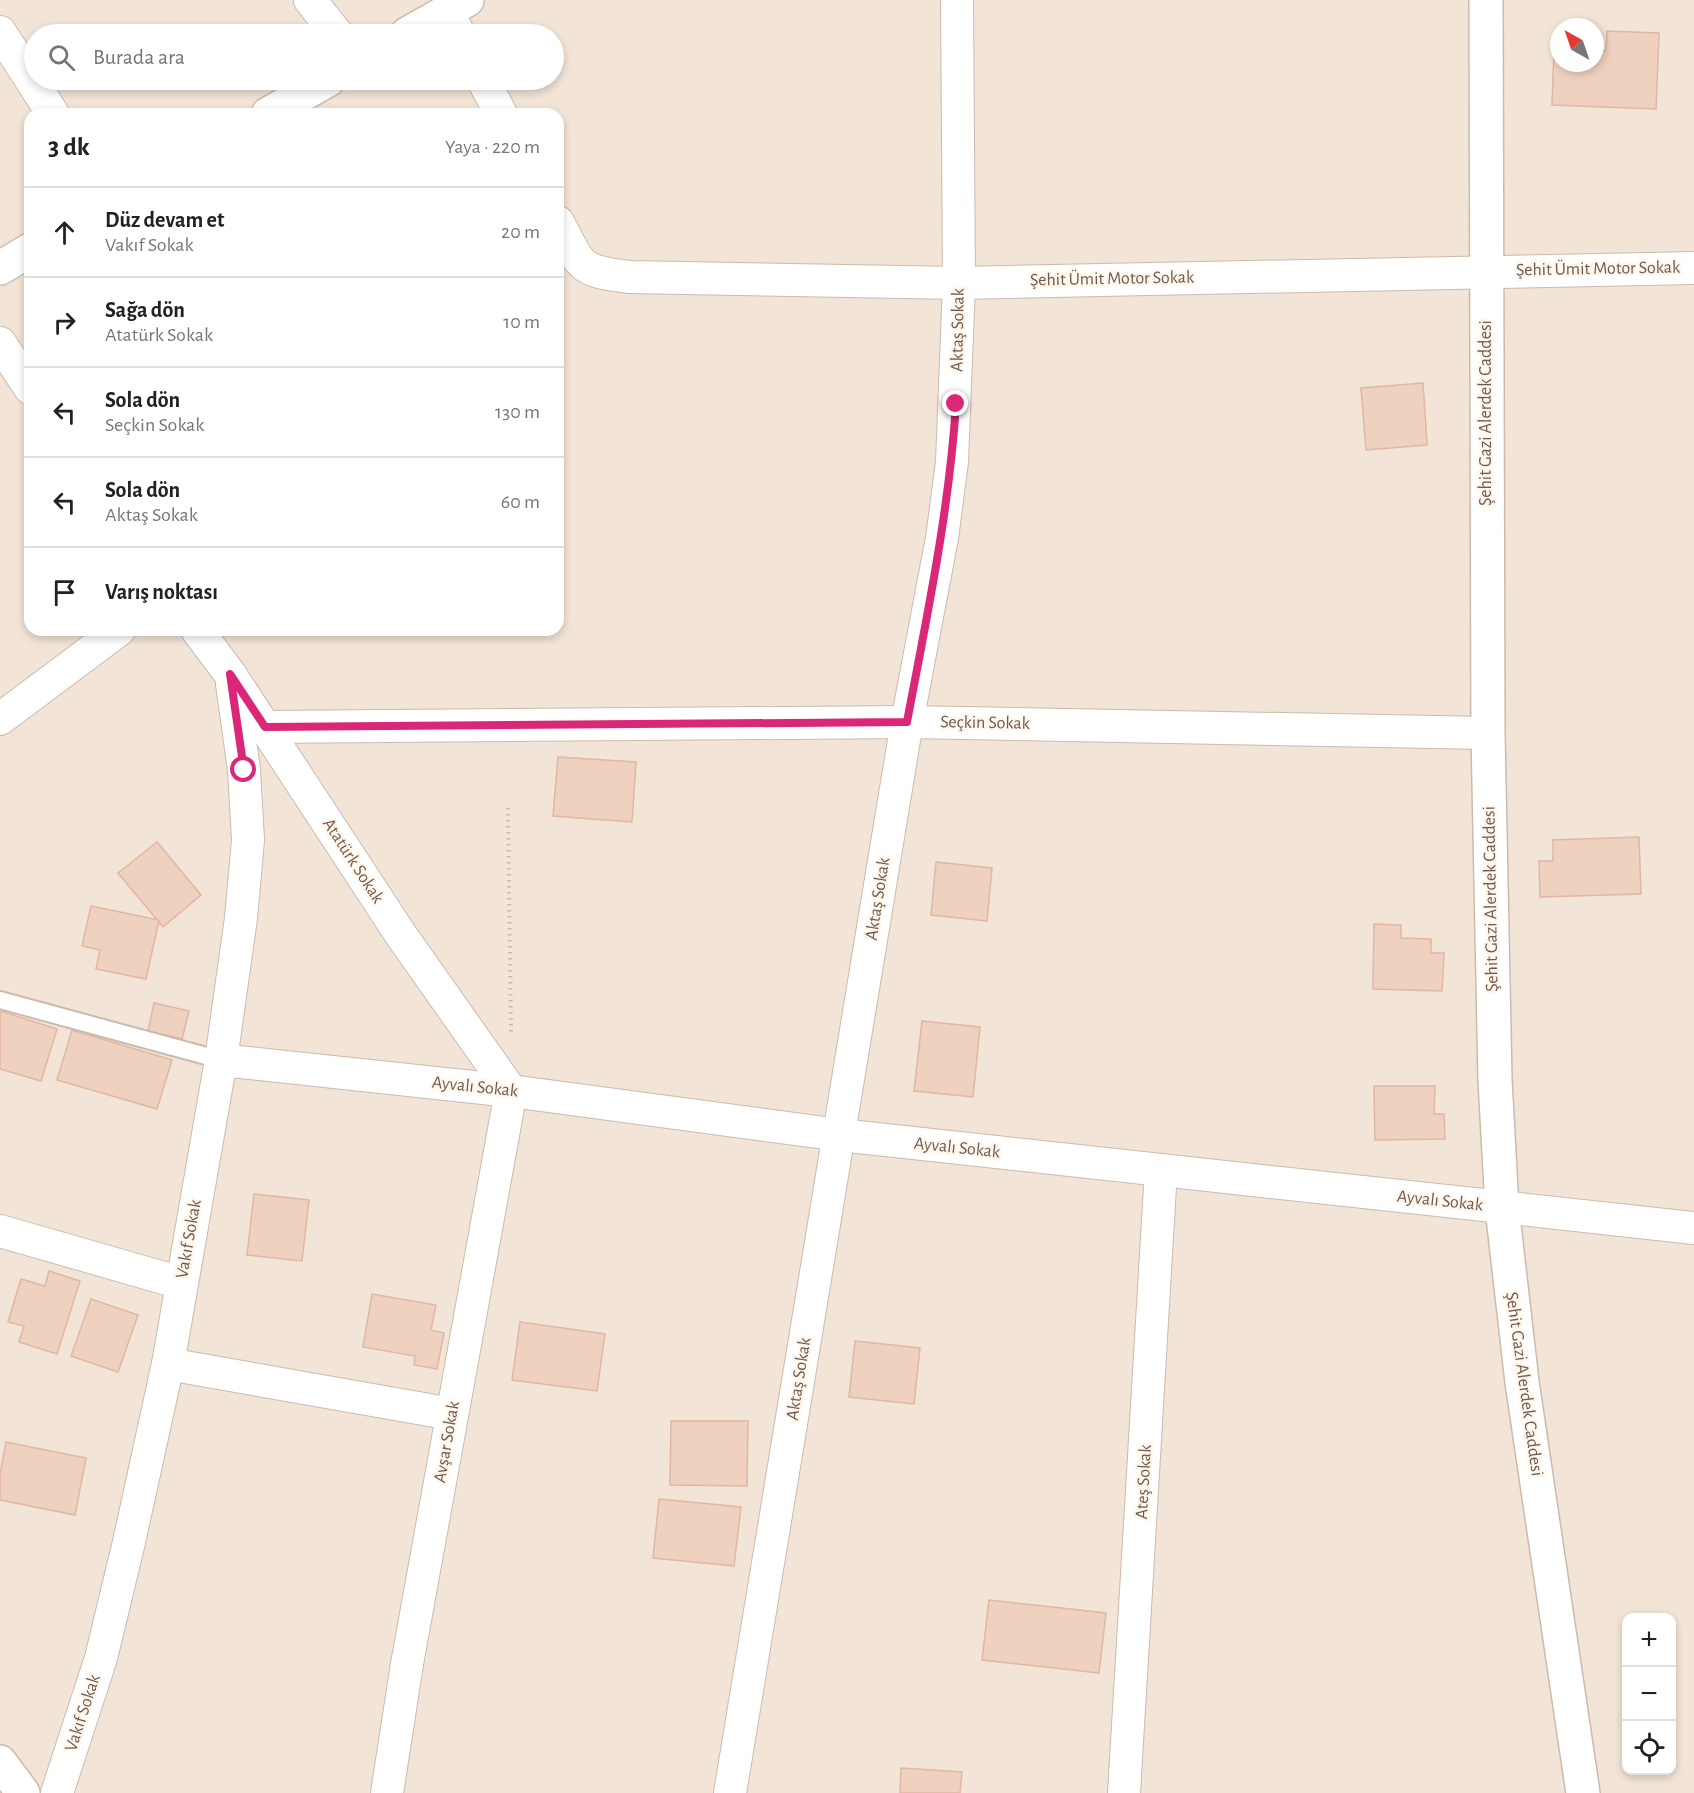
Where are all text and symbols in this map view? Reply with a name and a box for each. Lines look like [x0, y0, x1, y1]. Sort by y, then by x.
north arrow [1550, 18, 1604, 72]
search box [24, 24, 564, 90]
icon: search [45, 41, 78, 74]
text: Burada ara [93, 46, 185, 68]
text: 3 dk [48, 134, 90, 160]
text: Yaya · 220 m [445, 137, 540, 157]
text: Düz devam et [105, 209, 224, 231]
icon: ahead [48, 216, 81, 249]
text: 20 m [501, 222, 540, 242]
text: Vakıf Sokak [105, 235, 194, 255]
street label: Şehit Ümit Motor Sokak [1516, 257, 1681, 279]
street label: Şehit Ümit Motor Sokak [1030, 267, 1195, 289]
street label: Aktaş Sokak [948, 287, 968, 372]
text: Sağa dön [105, 299, 185, 321]
icon: right [48, 306, 81, 339]
text: 10 m [503, 312, 540, 332]
street label: Şehit Gazi Alerdek Caddesi [1477, 320, 1495, 506]
text: Atatürk Sokak [105, 325, 213, 345]
text: Sola dön [105, 389, 180, 411]
route end [942, 390, 968, 416]
icon: left [48, 396, 81, 429]
text: 130 m [495, 402, 540, 422]
text: Seçkin Sokak [105, 415, 204, 435]
text: Sola dön [105, 479, 180, 501]
icon: left [48, 486, 81, 519]
text: 60 m [501, 492, 540, 512]
text: Aktaş Sokak [105, 505, 198, 525]
icon: arrive [48, 576, 81, 609]
text: Varış noktası [105, 581, 218, 603]
street label: Seçkin Sokak [940, 713, 1031, 733]
route start [230, 756, 256, 782]
street label: Şehit Gazi Alerdek Caddesi [1480, 806, 1502, 992]
street label: Atatürk Sokak [319, 815, 387, 907]
street label: Aktaş Sokak [863, 856, 894, 942]
street label: Ayvalı Sokak [431, 1074, 520, 1101]
street label: Ayvalı Sokak [913, 1135, 1002, 1162]
street label: Ayvalı Sokak [1396, 1188, 1485, 1215]
street label: Vakıf Sokak [173, 1197, 205, 1280]
street label: Şehit Gazi Alerdek Caddesi [1502, 1291, 1546, 1477]
street label: Aktaş Sokak [784, 1336, 815, 1422]
street label: Avşar Sokak [431, 1399, 463, 1484]
street label: Ateş Sokak [1133, 1443, 1155, 1520]
map controls [1622, 1613, 1676, 1775]
button: + [1622, 1613, 1676, 1667]
button: − [1622, 1667, 1676, 1721]
street label: Vakıf Sokak [62, 1672, 104, 1754]
button: locate [1622, 1721, 1676, 1775]

